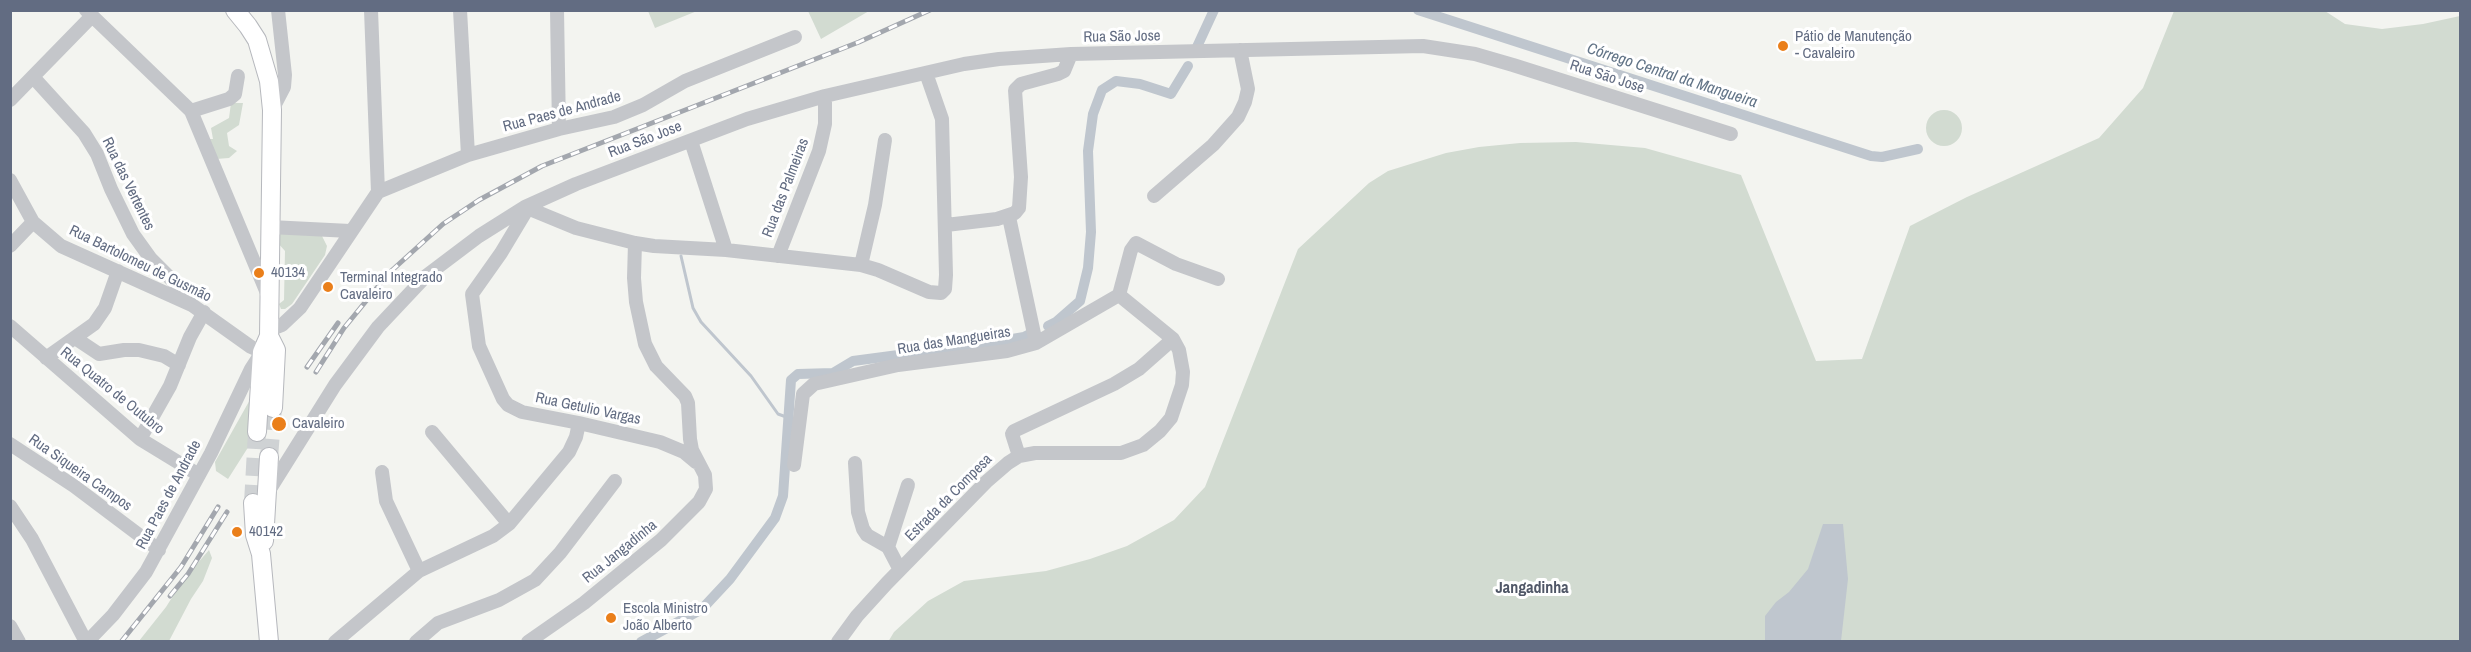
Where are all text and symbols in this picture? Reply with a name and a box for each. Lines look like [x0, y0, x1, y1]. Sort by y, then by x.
street label: Rua São Jose [1083, 27, 1161, 47]
place label: Pátio de Manutenção - Cavaleiro [1795, 28, 1912, 63]
water label: Córrego Central da Mangueira [1584, 39, 1760, 113]
marker: Pátio de Manutenção - Cavaleiro [1776, 39, 1790, 53]
street label: Rua São Jose [1567, 57, 1647, 97]
street label: Rua Paes de Andrade [501, 88, 623, 136]
street label: Rua São Jose [606, 118, 684, 162]
street label: Rua das Vertentes [98, 135, 158, 233]
street label: Rua das Palmeiras [759, 136, 813, 240]
street label: Rua Bartolomeu de Gusmão [66, 222, 214, 306]
place label: 40134 [271, 264, 305, 282]
marker: 40134 [252, 266, 266, 280]
place label: Terminal Integrado Cavaleiro [340, 269, 443, 304]
marker: Terminal Integrado Cavaleiro [321, 280, 335, 294]
street label: Rua das Mangueiras [896, 323, 1012, 359]
street label: Rua Quatro de Outubro [56, 344, 168, 438]
street label: Rua Getulio Vargas [534, 389, 642, 429]
marker: Cavaleiro [270, 415, 288, 433]
place label: Cavaleiro [292, 415, 345, 433]
street label: Rua Siqueira Campos [25, 431, 135, 515]
street label: Rua Paes de Andrade [133, 437, 205, 553]
street label: Estrada da Compesa [902, 451, 996, 545]
street label: Rua Jangadinha [579, 517, 661, 587]
place label: 40142 [249, 523, 283, 541]
marker: 40142 [230, 525, 244, 539]
district label: Jangadinha [1496, 579, 1568, 599]
place label: Escola Ministro João Alberto [623, 600, 708, 635]
marker: Escola Ministro João Alberto [604, 611, 618, 625]

